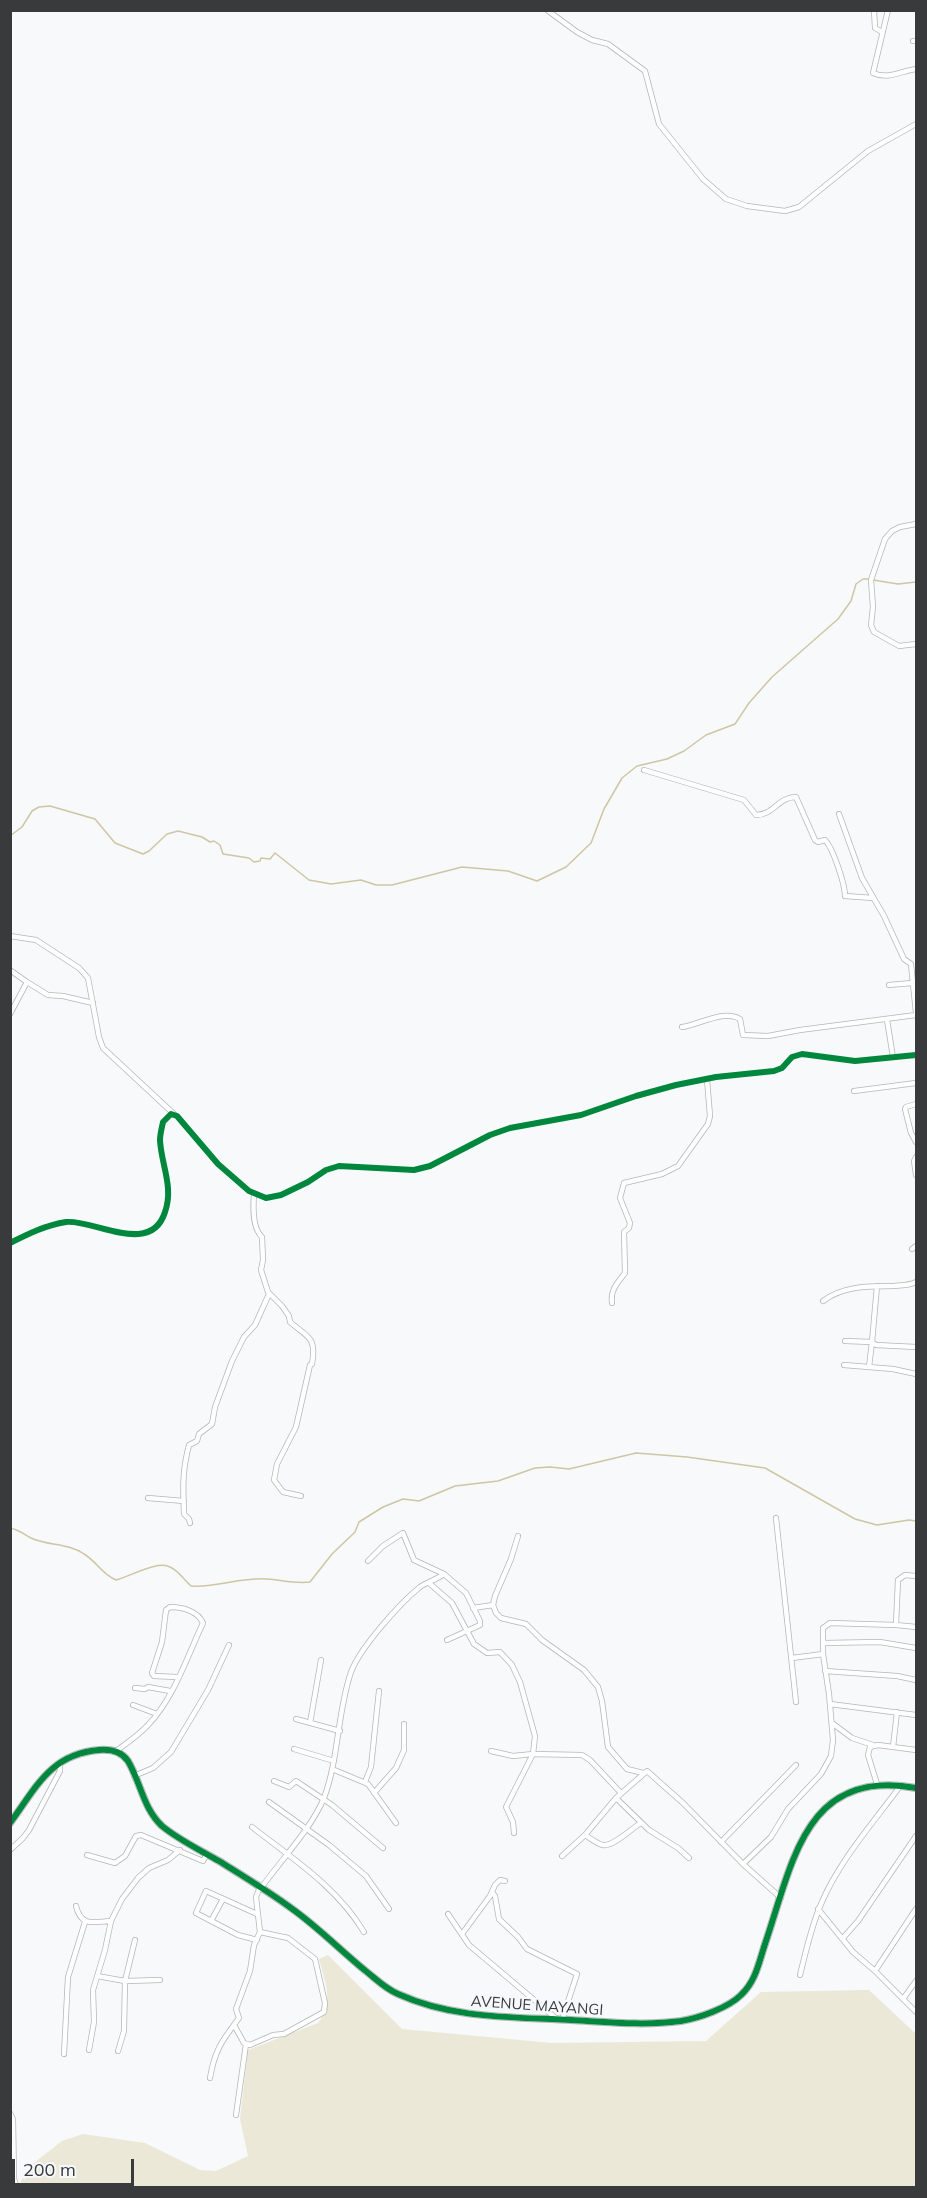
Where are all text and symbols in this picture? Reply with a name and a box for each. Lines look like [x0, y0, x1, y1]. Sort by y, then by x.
street label: AVENUE MAYANGI [470, 1992, 604, 2020]
scale bar [15, 2147, 136, 2185]
text: 200 m [23, 2158, 76, 2181]

